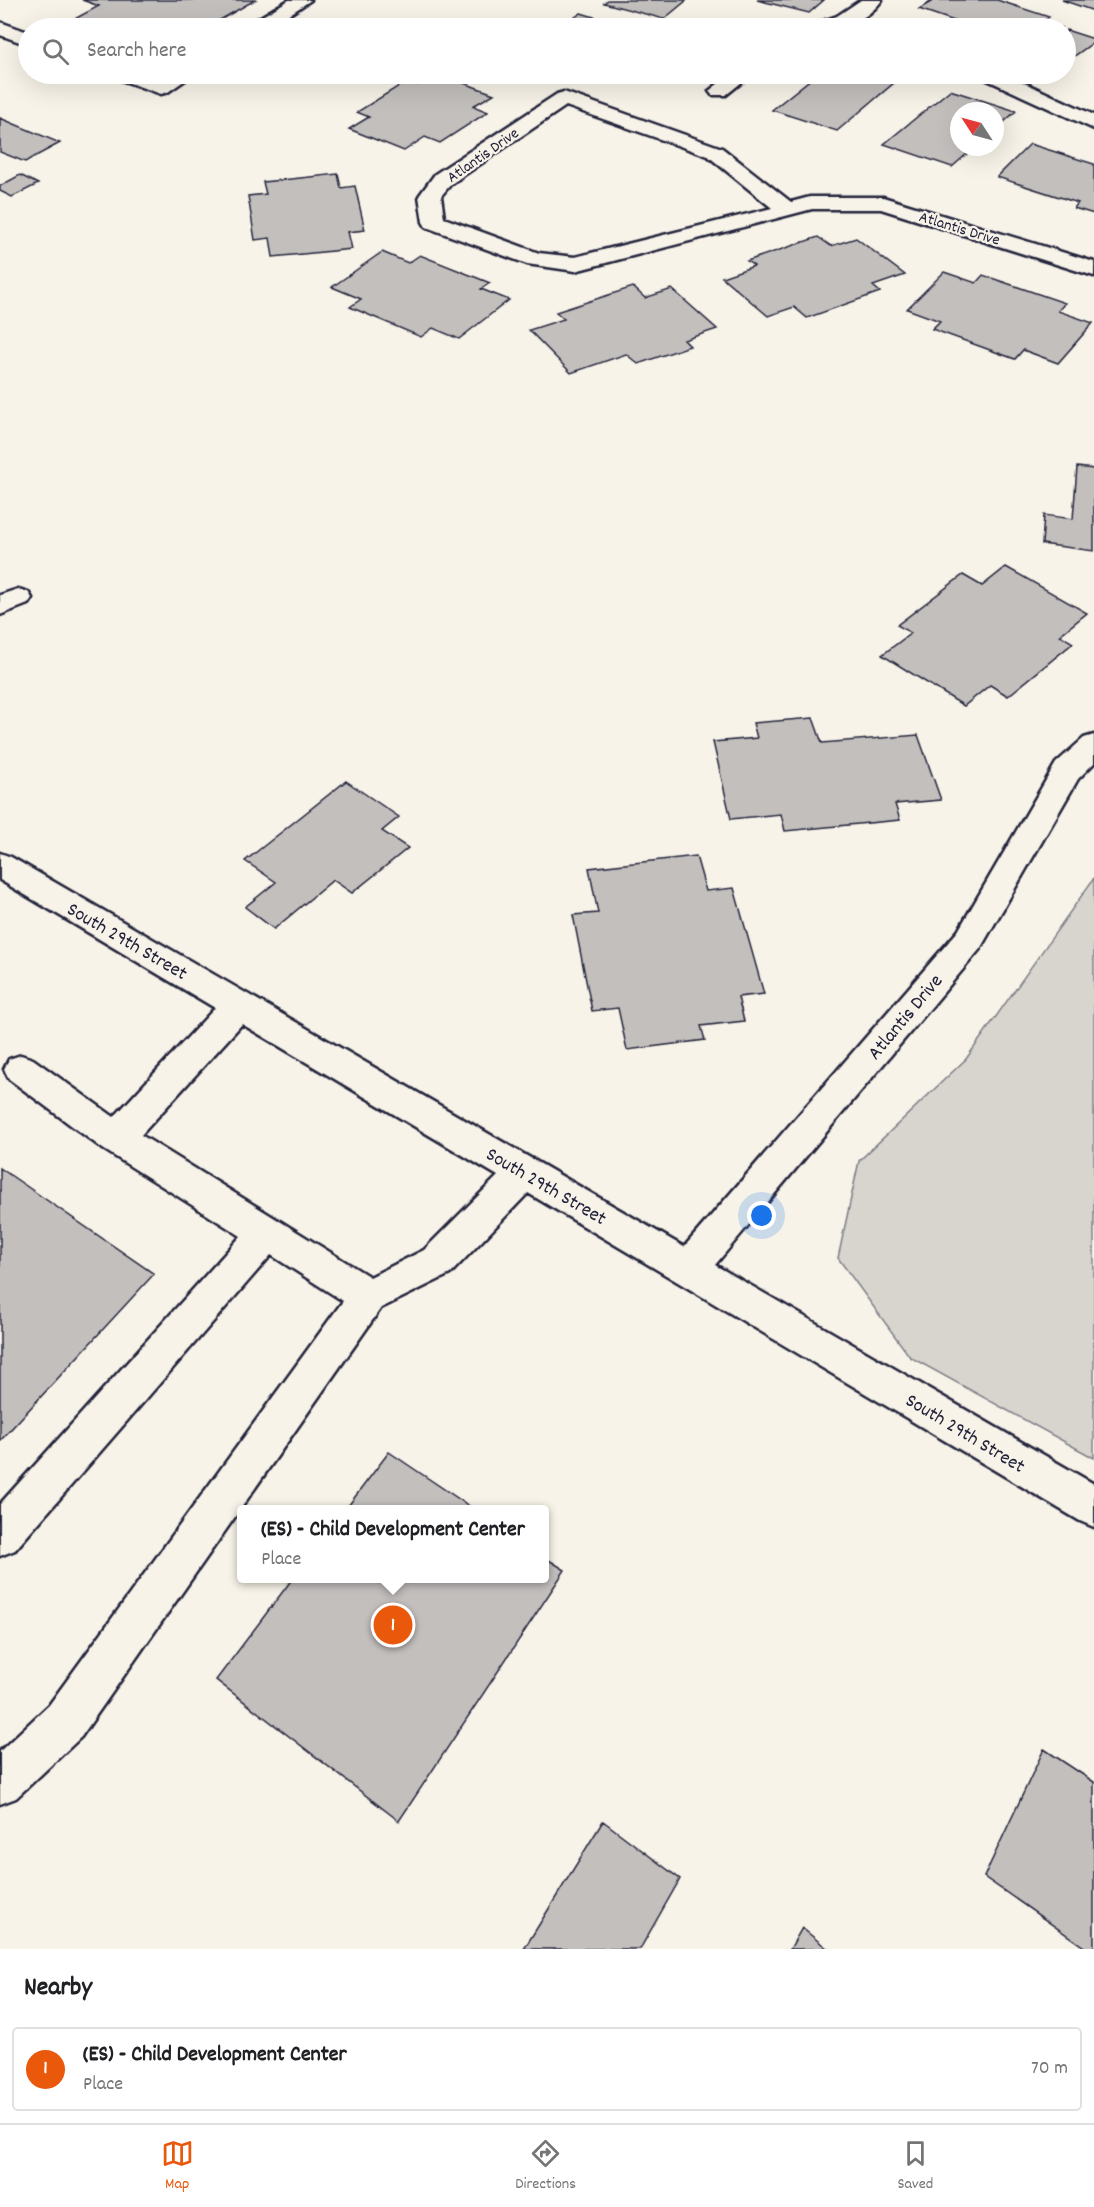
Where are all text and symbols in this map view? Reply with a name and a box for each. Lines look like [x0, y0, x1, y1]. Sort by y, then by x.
search box [18, 18, 1076, 84]
icon: search [39, 35, 72, 68]
text: Search here [87, 36, 186, 67]
north arrow [950, 102, 1004, 156]
street label: Atlantis Drive [443, 123, 524, 189]
street label: Atlantis Drive [916, 206, 1003, 253]
street label: South 29th Street [61, 897, 192, 988]
street label: Atlantis Drive [862, 969, 951, 1067]
street label: South 29th Street [480, 1142, 611, 1233]
your location [747, 1201, 776, 1230]
street label: South 29th Street [899, 1388, 1030, 1481]
popup [237, 1505, 549, 1583]
text: (ES) - Child Development Center [261, 1515, 525, 1546]
text: Place [261, 1546, 301, 1574]
pin: 1 [374, 1602, 412, 1648]
text: Nearby [24, 1970, 92, 2007]
text: (ES) - Child Development Center [83, 2040, 347, 2071]
text: 1 [43, 2055, 48, 2083]
text: 70 m [1031, 2055, 1068, 2083]
text: Place [83, 2071, 123, 2099]
tab: Map [161, 2137, 194, 2196]
tab: Directions [515, 2137, 576, 2196]
tab: Saved [897, 2137, 933, 2196]

